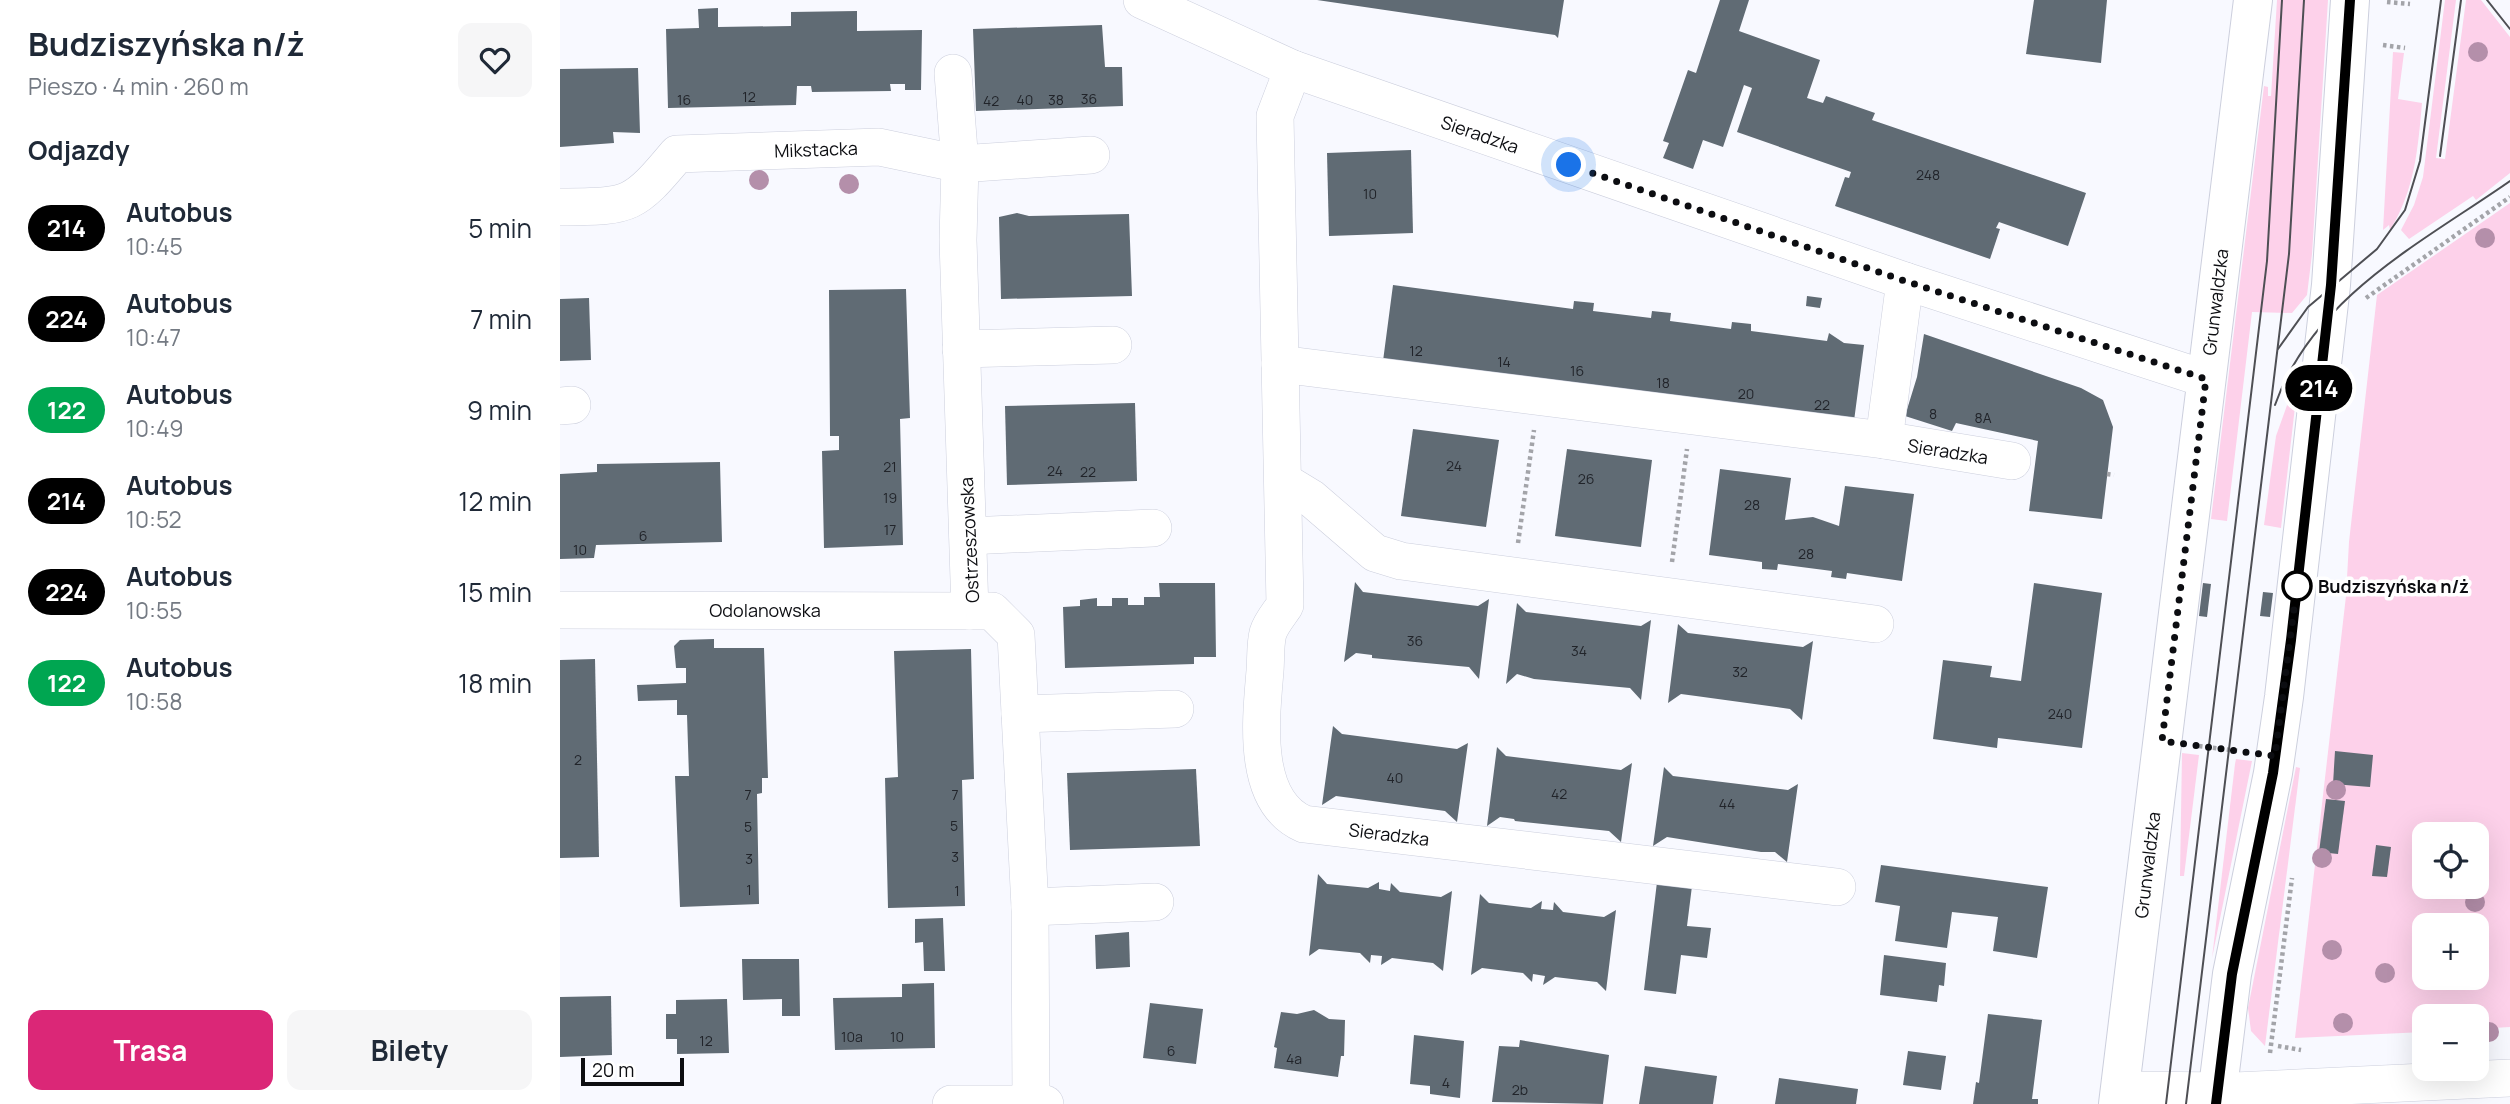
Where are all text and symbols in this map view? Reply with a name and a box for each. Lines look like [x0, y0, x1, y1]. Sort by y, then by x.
text: Budziszyńska n/ż [28, 21, 305, 66]
button: heart [458, 23, 532, 97]
text: Pieszo · 4 min · 260 m [28, 70, 249, 102]
house number: 12 [742, 87, 756, 106]
house number: 36 [1081, 89, 1097, 108]
house number: 16 [677, 90, 691, 109]
house number: 40 [1017, 90, 1033, 109]
house number: 38 [1048, 90, 1064, 109]
house number: 42 [983, 91, 999, 110]
street label: Sieradzka [1438, 109, 1522, 159]
text: Odjazdy [28, 132, 129, 168]
street label: Mikstacka [774, 136, 858, 162]
your location [1551, 147, 1586, 182]
house number: 248 [1916, 165, 1940, 184]
house number: 10 [1363, 184, 1377, 203]
text: Autobus [126, 194, 233, 230]
text: 5 min [468, 210, 532, 246]
text: 214 [47, 211, 86, 244]
text: 10:45 [126, 230, 183, 262]
street label: Grunwaldzka [2197, 247, 2233, 357]
text: Autobus [126, 285, 233, 321]
text: 7 min [470, 301, 532, 337]
text: 224 [45, 302, 88, 335]
text: 10:47 [126, 321, 181, 353]
house number: 12 [1409, 341, 1423, 360]
house number: 14 [1497, 352, 1511, 371]
house number: 16 [1570, 361, 1584, 380]
line badge: 214 [2279, 365, 2359, 411]
text: 214 [2299, 371, 2339, 404]
house number: 18 [1656, 373, 1670, 392]
text: Autobus [126, 376, 233, 412]
house number: 20 [1738, 384, 1754, 403]
text: 9 min [467, 392, 532, 428]
text: 122 [47, 393, 86, 426]
house number: 22 [1814, 395, 1830, 414]
house number: 8 [1929, 404, 1937, 423]
house number: 8A [1975, 408, 1992, 427]
text: 10:49 [126, 412, 183, 444]
street label: Sieradzka [1906, 433, 1990, 469]
house number: 24 [1446, 456, 1462, 475]
house number: 21 [883, 457, 897, 476]
house number: 24 [1047, 461, 1063, 480]
house number: 22 [1080, 462, 1096, 481]
text: Autobus [126, 467, 233, 503]
house number: 26 [1578, 469, 1594, 488]
street label: Ostrzeszowska [954, 477, 984, 603]
text: 12 min [458, 483, 532, 519]
text: 214 [47, 484, 86, 517]
house number: 19 [883, 488, 897, 507]
house number: 28 [1744, 495, 1760, 514]
text: 10:52 [126, 503, 182, 535]
house number: 17 [884, 520, 896, 539]
house number: 6 [639, 526, 647, 545]
house number: 10 [573, 540, 587, 559]
house number: 28 [1798, 544, 1814, 563]
text: Autobus [126, 558, 233, 594]
marker: Budziszyńska n/ż [2282, 571, 2312, 601]
text: 15 min [458, 574, 532, 610]
place label: Budziszyńska n/ż [2318, 574, 2469, 598]
text: 224 [45, 575, 88, 608]
text: 10:55 [126, 594, 182, 626]
street label: Odolanowska [709, 598, 821, 622]
house number: 36 [1407, 631, 1423, 650]
house number: 34 [1571, 641, 1587, 660]
text: Autobus [126, 649, 233, 685]
house number: 32 [1732, 662, 1748, 681]
text: 18 min [458, 665, 532, 701]
text: 122 [47, 666, 86, 699]
text: 10:58 [126, 685, 183, 717]
house number: 240 [2048, 704, 2072, 723]
house number: 2 [574, 750, 582, 769]
house number: 40 [1387, 768, 1403, 787]
house number: 42 [1551, 784, 1567, 803]
house number: 7 [744, 785, 752, 804]
house number: 7 [951, 785, 959, 804]
house number: 44 [1719, 794, 1735, 813]
street label: Grunwaldzka [2129, 810, 2165, 920]
house number: 5 [950, 816, 958, 835]
house number: 5 [744, 817, 752, 836]
street label: Sieradzka [1347, 817, 1431, 851]
map controls [2412, 822, 2489, 1081]
button: locate [2412, 822, 2489, 899]
house number: 3 [951, 847, 959, 866]
house number: 3 [745, 849, 753, 868]
house number: 1 [746, 880, 752, 899]
house number: 1 [954, 881, 960, 900]
button: + [2412, 913, 2489, 990]
button: − [2412, 1004, 2489, 1081]
button: Trasa [28, 1010, 273, 1090]
button: Bilety [287, 1010, 532, 1090]
house number: 10a [841, 1027, 863, 1046]
house number: 10 [890, 1027, 904, 1046]
house number: 12 [699, 1031, 713, 1050]
house number: 6 [1167, 1041, 1175, 1060]
house number: 4a [1286, 1049, 1302, 1068]
scale bar [581, 1055, 684, 1087]
text: 20 m [592, 1057, 634, 1083]
house number: 4 [1442, 1073, 1450, 1092]
house number: 2b [1512, 1080, 1528, 1099]

